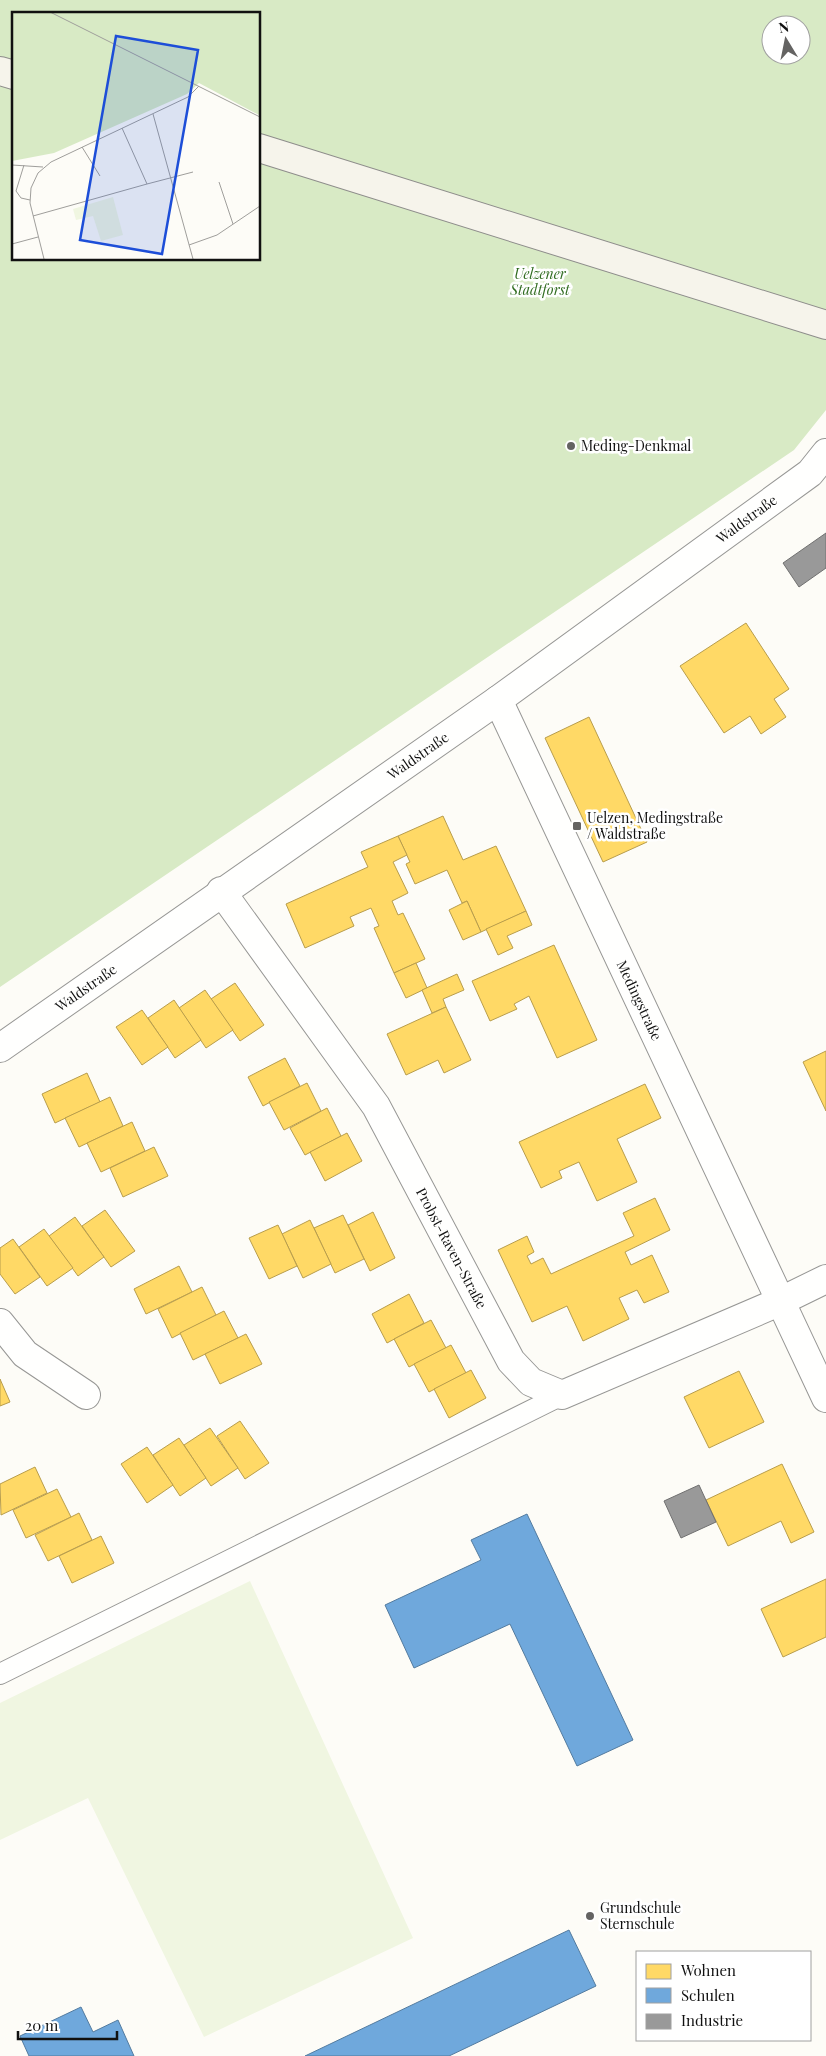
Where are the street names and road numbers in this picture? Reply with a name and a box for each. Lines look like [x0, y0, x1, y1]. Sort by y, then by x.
street label: Waldstraße [711, 490, 781, 548]
street label: Waldstraße [383, 727, 452, 784]
street label: Medingstraße [613, 957, 667, 1043]
street label: Waldstraße [51, 959, 120, 1016]
street label: Probst-Raven-Straße [412, 1184, 492, 1312]

